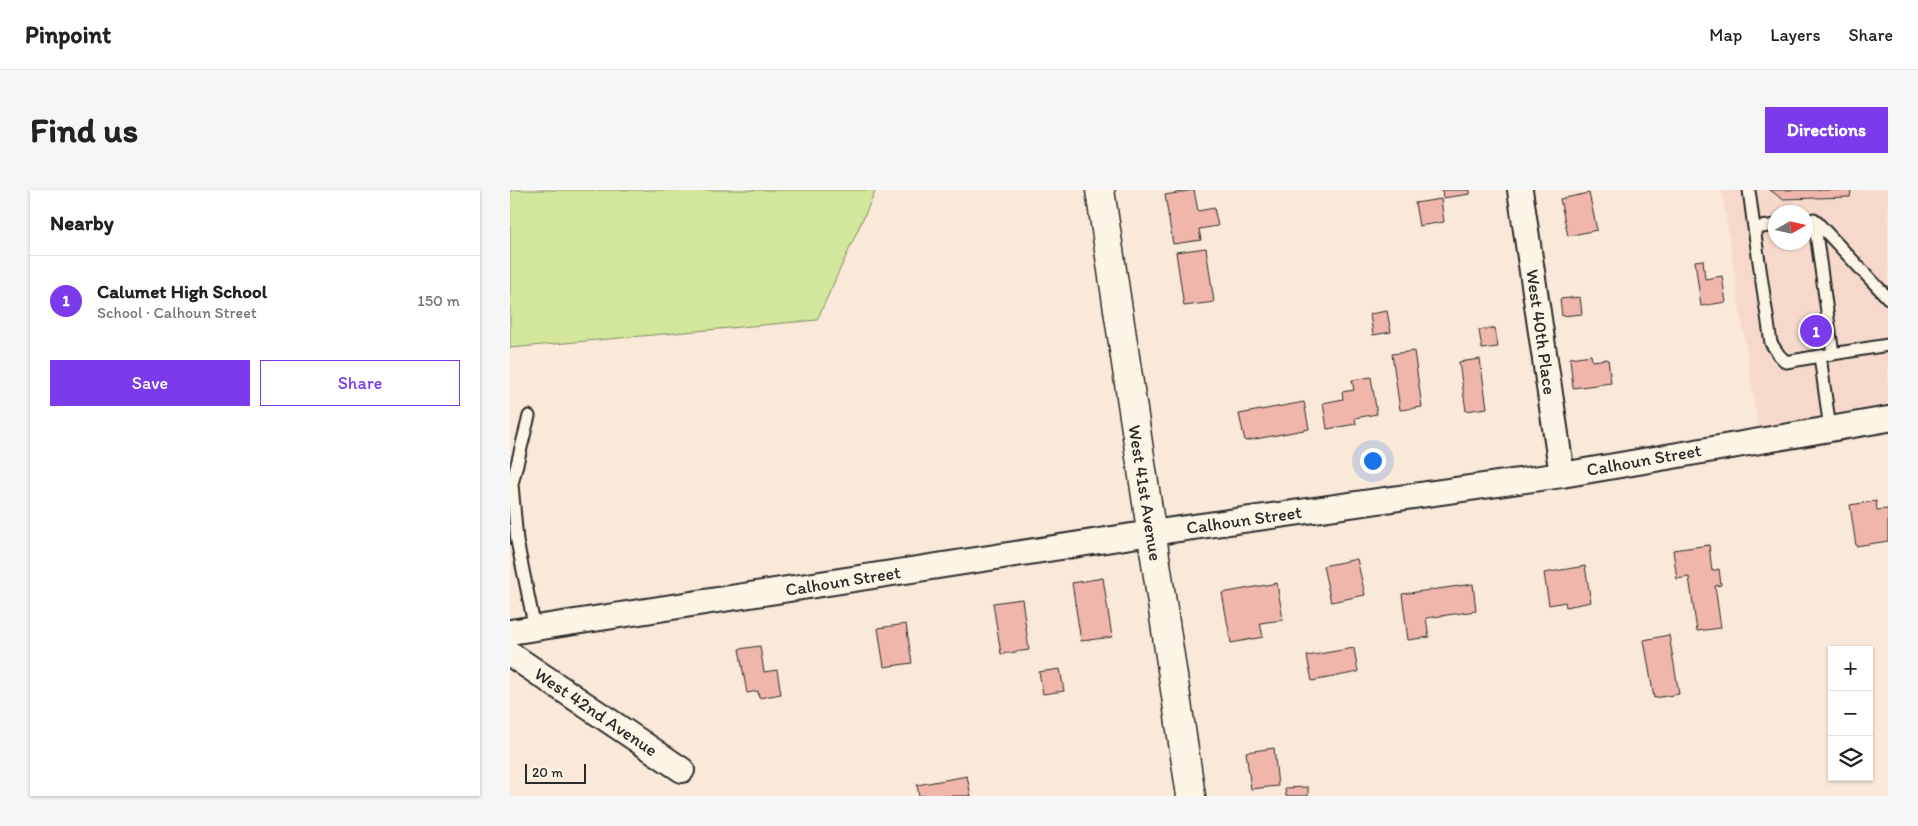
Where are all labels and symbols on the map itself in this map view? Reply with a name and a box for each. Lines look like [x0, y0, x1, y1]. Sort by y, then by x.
north arrow [1768, 205, 1813, 250]
street label: West 40th Place [1521, 268, 1561, 396]
pin: 1 [1800, 312, 1832, 350]
street label: West 41st Avenue [1123, 423, 1167, 563]
street label: Calhoun Street [1585, 439, 1703, 481]
your location [1360, 448, 1386, 474]
street label: Calhoun Street [1185, 501, 1303, 539]
street label: Calhoun Street [784, 561, 902, 601]
street label: West 42nd Avenue [530, 663, 662, 761]
scale bar [525, 761, 586, 784]

